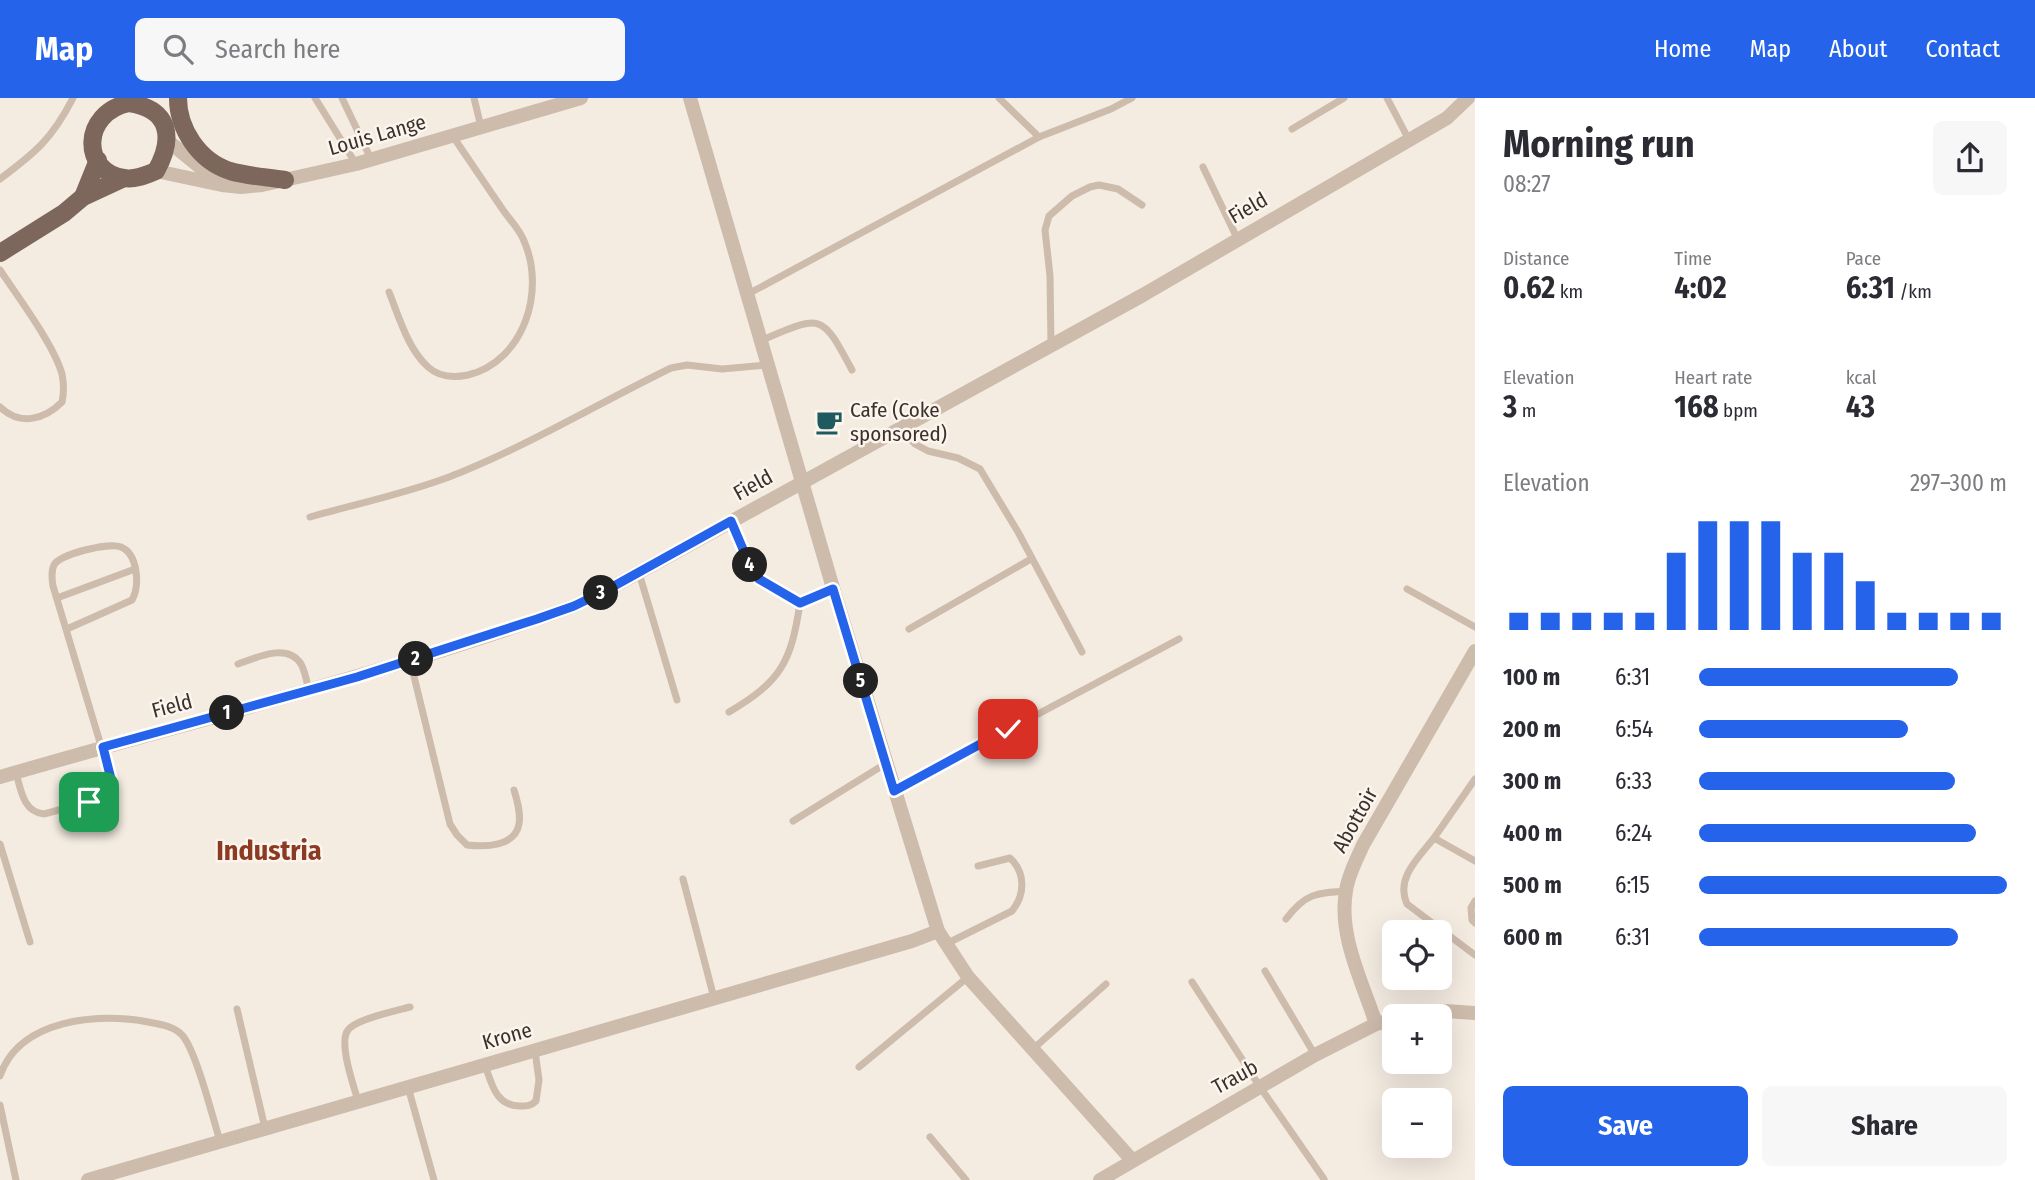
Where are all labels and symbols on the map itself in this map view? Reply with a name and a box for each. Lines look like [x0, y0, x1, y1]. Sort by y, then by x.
street label: Louis Lange [325, 109, 429, 161]
street label: Field [1224, 187, 1272, 229]
place label: Cafe (Coke sponsored) [850, 397, 947, 447]
cafe icon: Cafe (Coke sponsored) [814, 407, 844, 437]
street label: Field [729, 464, 777, 506]
pin: 4 [732, 547, 768, 582]
pin: 3 [584, 575, 618, 610]
pin: 2 [398, 642, 434, 676]
pin: 5 [844, 664, 878, 698]
street label: Field [149, 688, 195, 724]
pin: 1 [210, 696, 244, 730]
pin [978, 699, 1038, 759]
pin [59, 772, 119, 832]
street label: Abottoir [1327, 782, 1384, 857]
district label: Industria [216, 834, 322, 867]
street label: Krone [479, 1017, 535, 1055]
street label: Traub [1208, 1054, 1262, 1100]

